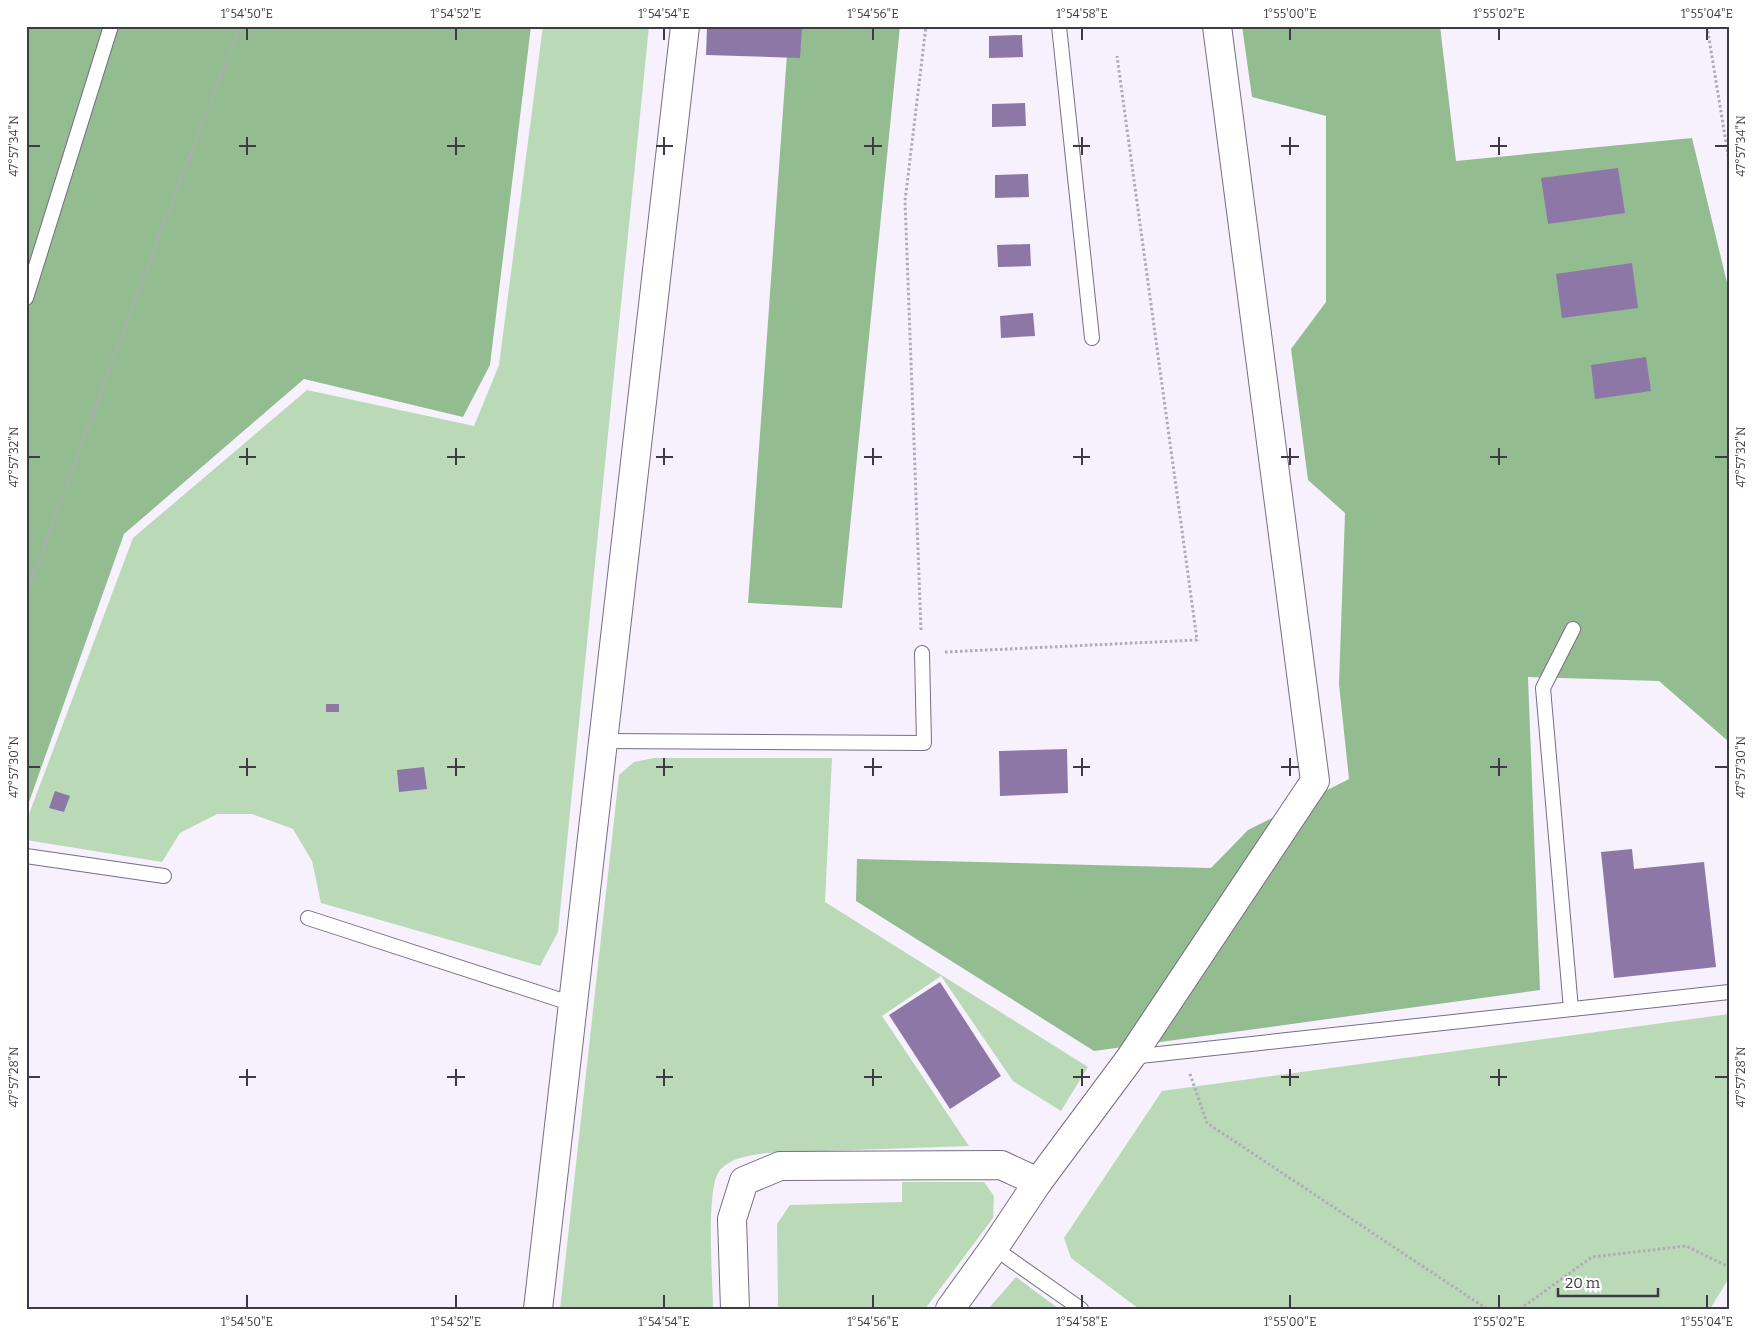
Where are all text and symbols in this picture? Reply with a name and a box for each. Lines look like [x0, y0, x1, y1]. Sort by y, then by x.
text: 1°54'50"E [221, 7, 273, 21]
text: 1°54'52"E [431, 7, 481, 21]
text: 1°54'54"E [638, 7, 690, 21]
text: 1°54'56"E [847, 7, 899, 21]
text: 1°54'58"E [1056, 7, 1108, 21]
text: 1°55'00"E [1264, 7, 1316, 21]
text: 1°55'02"E [1473, 7, 1525, 21]
text: 1°55'04"E [1681, 7, 1733, 21]
text: 47°57'34"N [7, 115, 21, 177]
text: 47°57'34"N [1734, 115, 1748, 177]
text: 47°57'32"N [7, 426, 21, 488]
text: 47°57'32"N [1734, 426, 1748, 488]
text: 47°57'30"N [7, 735, 21, 798]
text: 47°57'30"N [1734, 735, 1748, 798]
text: 47°57'28"N [7, 1046, 21, 1108]
text: 47°57'28"N [1734, 1046, 1748, 1108]
scale bar [1558, 1265, 1658, 1297]
text: 20 m [1565, 1274, 1601, 1292]
text: 1°54'50"E [221, 1315, 273, 1329]
text: 1°54'52"E [431, 1315, 481, 1329]
text: 1°54'54"E [638, 1315, 690, 1329]
text: 1°54'56"E [847, 1315, 899, 1329]
text: 1°54'58"E [1056, 1315, 1108, 1329]
text: 1°55'00"E [1264, 1315, 1316, 1329]
text: 1°55'02"E [1473, 1315, 1525, 1329]
text: 1°55'04"E [1681, 1315, 1733, 1329]

